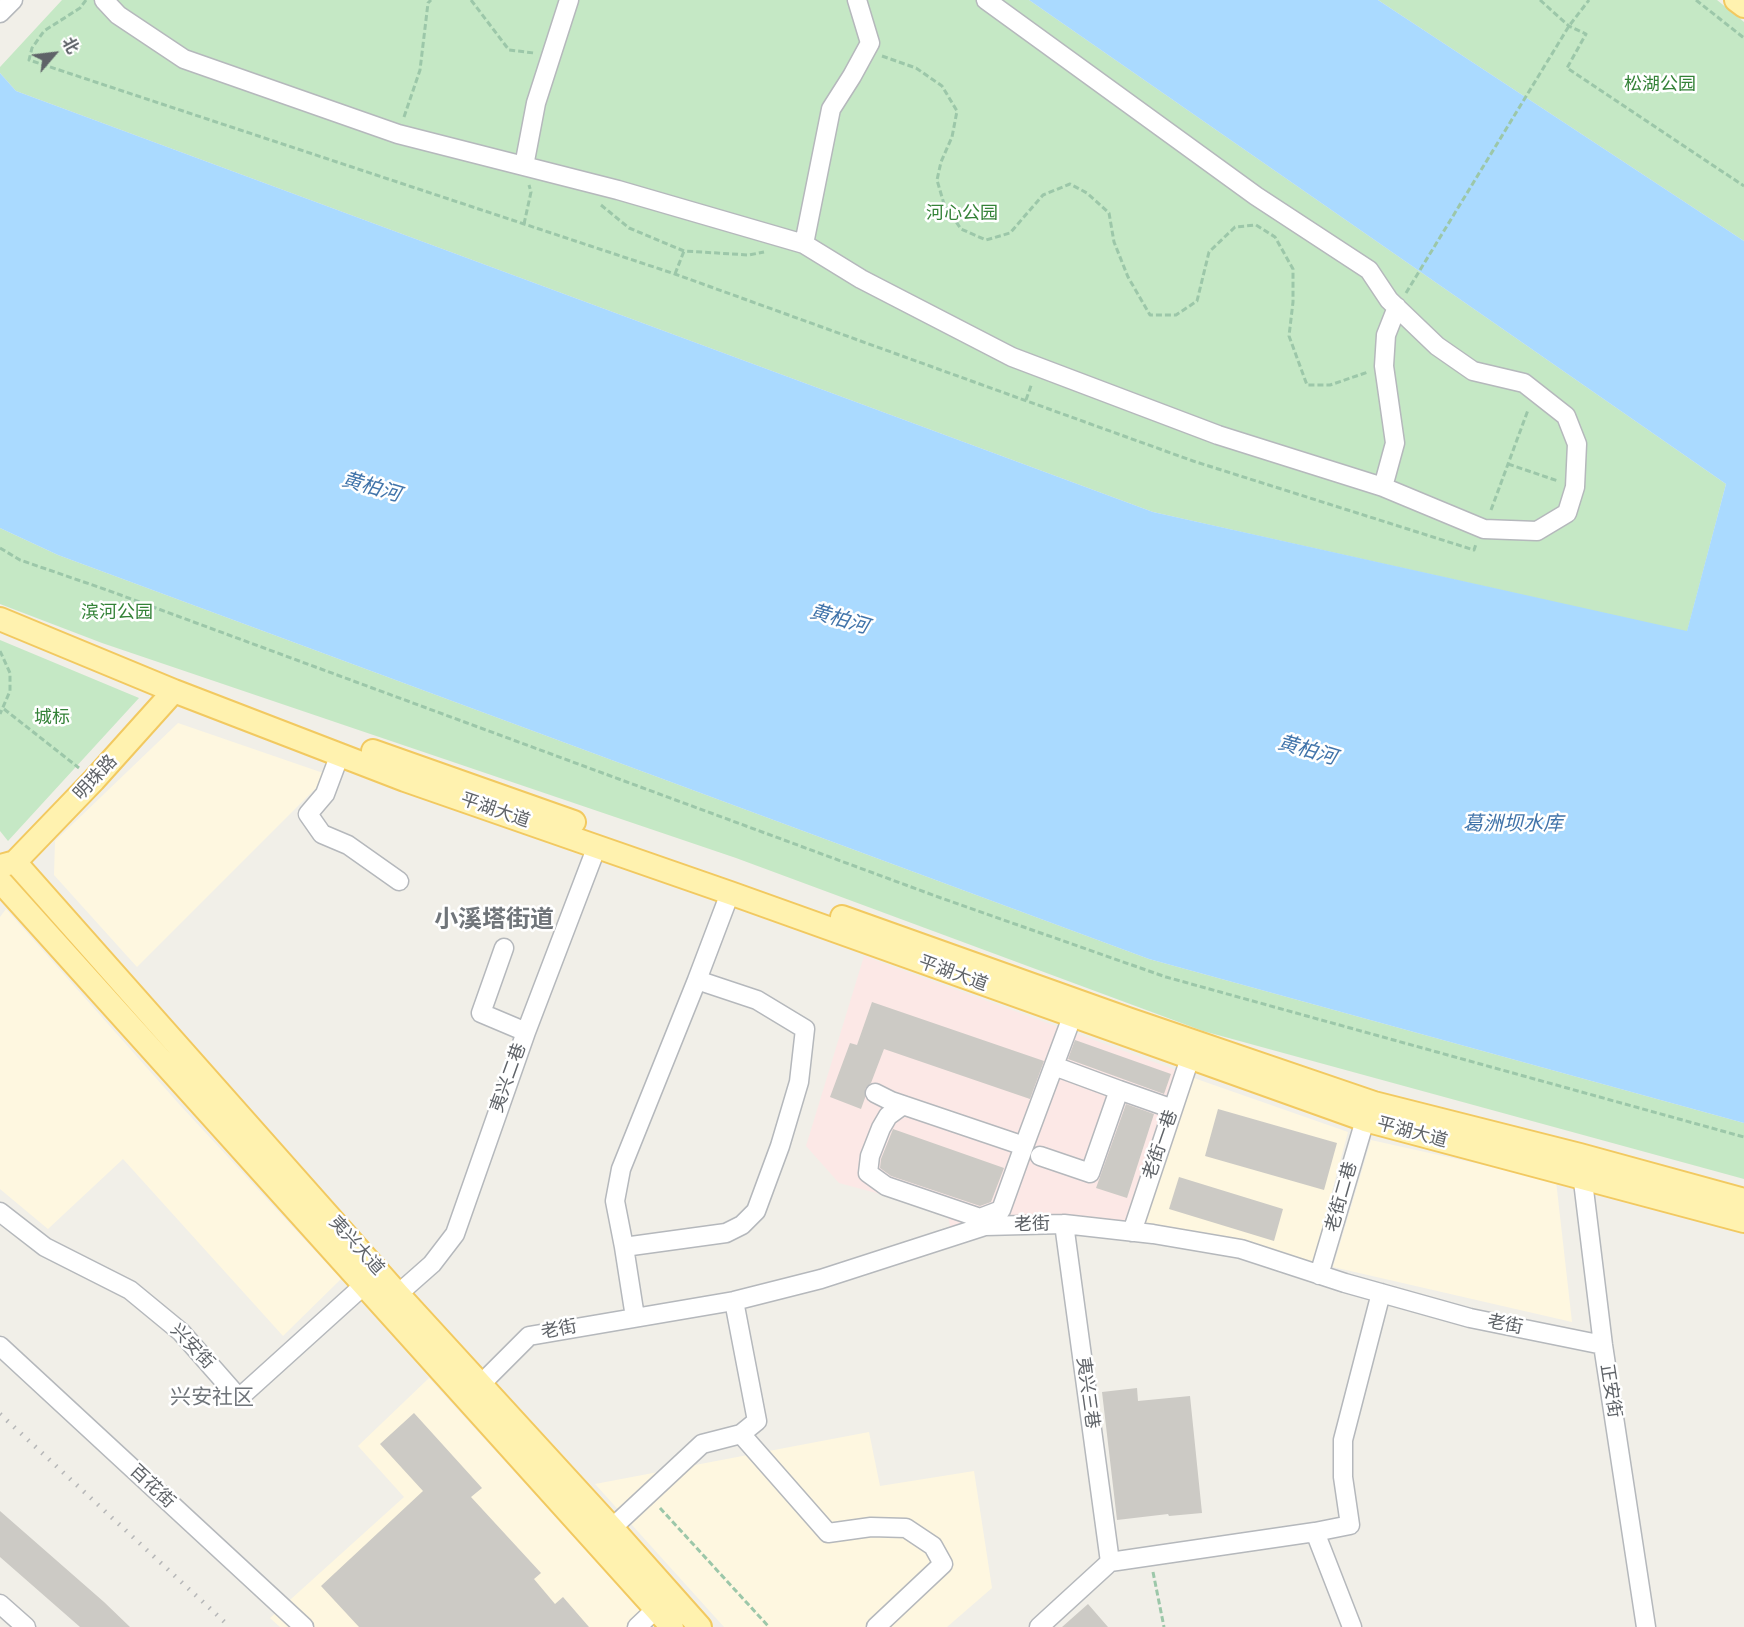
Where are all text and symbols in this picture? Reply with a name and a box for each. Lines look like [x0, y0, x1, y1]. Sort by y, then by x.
north arrow [24, 24, 84, 84]
text: 北 [57, 34, 82, 57]
park label: 松湖公园 [1624, 74, 1696, 96]
park label: 河心公园 [926, 203, 998, 225]
water label: 黄柏河 [339, 468, 403, 508]
water label: 黄柏河 [807, 600, 871, 640]
park label: 滨河公园 [81, 602, 153, 624]
park label: 城标 [34, 707, 70, 729]
water label: 黄柏河 [1275, 731, 1339, 771]
street label: 明珠路 [70, 751, 122, 805]
street label: 平湖大道 [457, 789, 533, 833]
water label: 葛洲坝水库 [1463, 813, 1563, 837]
district label: 小溪塔街道 [434, 907, 554, 935]
street label: 平湖大道 [915, 952, 991, 996]
street label: 夷兴二巷 [487, 1040, 531, 1116]
street label: 老街一巷 [1139, 1107, 1183, 1183]
street label: 平湖大道 [1374, 1113, 1450, 1153]
street label: 老街二巷 [1322, 1159, 1362, 1235]
street label: 夷兴大道 [324, 1212, 388, 1280]
street label: 老街 [1014, 1214, 1050, 1236]
street label: 老街 [1485, 1311, 1525, 1339]
street label: 老街 [539, 1316, 579, 1344]
street label: 兴安街 [165, 1320, 219, 1374]
street label: 夷兴三巷 [1071, 1356, 1103, 1430]
street label: 正安街 [1595, 1363, 1625, 1419]
district label: 兴安社区 [170, 1385, 254, 1411]
street label: 百花街 [125, 1461, 179, 1513]

